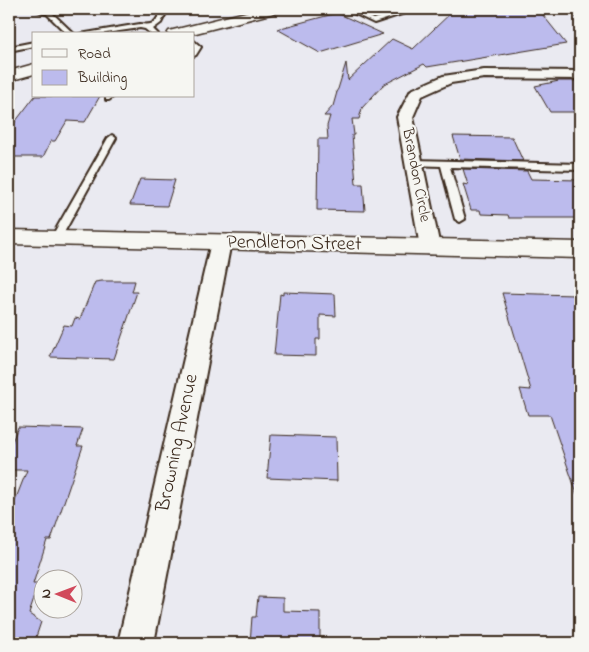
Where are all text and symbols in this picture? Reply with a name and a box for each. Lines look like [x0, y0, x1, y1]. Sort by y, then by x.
legend [32, 32, 195, 98]
text: Road [78, 43, 111, 65]
text: Building [77, 67, 127, 90]
street label: Brandon Circle [395, 125, 437, 225]
street label: Pendleton Street [226, 228, 362, 260]
street label: Browning Avenue [149, 371, 208, 516]
north arrow [32, 570, 82, 620]
text: N [36, 589, 57, 599]

